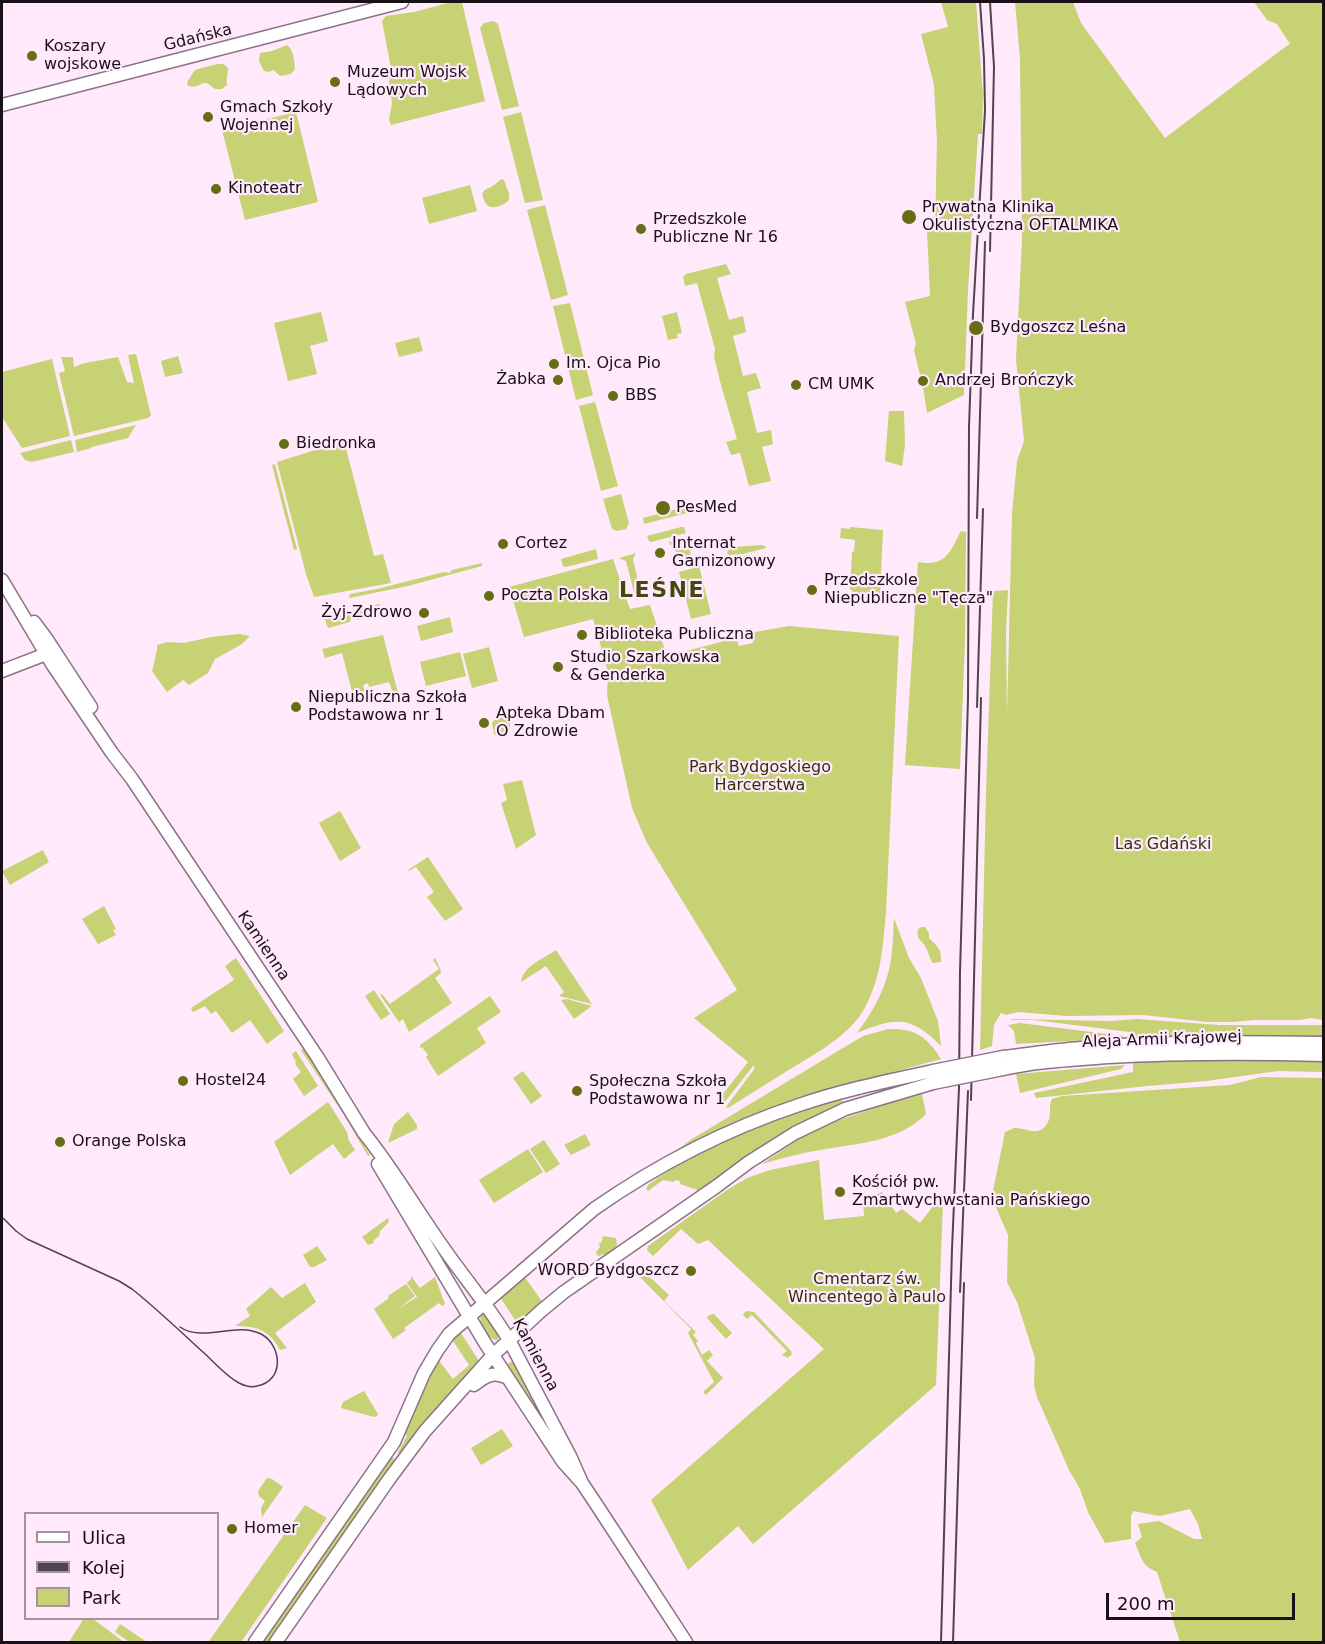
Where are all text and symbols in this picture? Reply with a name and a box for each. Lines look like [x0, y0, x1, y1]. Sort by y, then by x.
street label: Gdańska [162, 20, 234, 56]
place label: Koszary wojskowe [44, 37, 121, 75]
marker: Koszary wojskowe [25, 49, 39, 63]
place label: Muzeum Wojsk Lądowych [347, 63, 467, 101]
marker: Muzeum Wojsk Lądowych [328, 75, 342, 89]
place label: Gmach Szkoły Wojennej [220, 98, 333, 136]
marker: Gmach Szkoły Wojennej [201, 110, 215, 124]
place label: Kinoteatr [228, 179, 302, 199]
marker: Kinoteatr [209, 182, 223, 196]
place label: Prywatna Klinika Okulistyczna OFTALMIKA [922, 198, 1118, 236]
marker: Prywatna Klinika Okulistyczna OFTALMIKA [900, 208, 918, 226]
place label: Przedszkole Publiczne Nr 16 [653, 210, 778, 248]
marker: Przedszkole Publiczne Nr 16 [634, 222, 648, 236]
place label: Bydgoszcz Leśna [990, 318, 1126, 338]
marker: Bydgoszcz Leśna [967, 319, 985, 337]
place label: Im. Ojca Pio [566, 354, 661, 374]
marker: Im. Ojca Pio [547, 357, 561, 371]
place label: Żabka [496, 370, 546, 390]
place label: Andrzej Brończyk [935, 371, 1074, 391]
marker: Żabka [551, 373, 565, 387]
marker: Andrzej Brończyk [916, 374, 930, 388]
place label: CM UMK [808, 375, 874, 395]
marker: CM UMK [789, 378, 803, 392]
place label: BBS [625, 386, 657, 406]
marker: BBS [606, 389, 620, 403]
place label: Biedronka [296, 434, 376, 454]
marker: Biedronka [277, 437, 291, 451]
place label: PesMed [676, 498, 737, 518]
marker: PesMed [654, 499, 672, 517]
place label: Cortez [515, 534, 567, 554]
place label: Internat Garnizonowy [672, 534, 776, 572]
marker: Cortez [496, 537, 510, 551]
marker: Internat Garnizonowy [653, 546, 667, 560]
place label: Przedszkole Niepubliczne "Tęcza" [824, 571, 993, 609]
district label: LEŚNE [619, 578, 705, 604]
marker: Przedszkole Niepubliczne "Tęcza" [805, 583, 819, 597]
place label: Poczta Polska [501, 586, 609, 606]
marker: Poczta Polska [482, 589, 496, 603]
place label: Żyj-Zdrowo [321, 603, 412, 623]
marker: Żyj-Zdrowo [417, 606, 431, 620]
place label: Biblioteka Publiczna [594, 625, 754, 645]
marker: Biblioteka Publiczna [575, 628, 589, 642]
place label: Studio Szarkowska & Genderka [570, 648, 720, 686]
marker: Studio Szarkowska & Genderka [551, 660, 565, 674]
place label: Niepubliczna Szkoła Podstawowa nr 1 [308, 688, 467, 726]
marker: Niepubliczna Szkoła Podstawowa nr 1 [289, 700, 303, 714]
place label: Apteka Dbam O Zdrowie [496, 704, 605, 742]
marker: Apteka Dbam O Zdrowie [477, 716, 491, 730]
park label: Park Bydgoskiego Harcerstwa [689, 758, 831, 796]
park label: Las Gdański [1115, 835, 1211, 855]
street label: Kamienna [233, 907, 293, 985]
street label: Aleja Armii Krajowej [1082, 1028, 1242, 1052]
place label: Hostel24 [195, 1071, 266, 1091]
place label: Społeczna Szkoła Podstawowa nr 1 [589, 1072, 727, 1110]
marker: Hostel24 [176, 1074, 190, 1088]
marker: Społeczna Szkoła Podstawowa nr 1 [570, 1084, 584, 1098]
place label: Orange Polska [72, 1132, 187, 1152]
marker: Orange Polska [53, 1135, 67, 1149]
place label: Kościół pw. Zmartwychwstania Pańskiego [852, 1173, 1090, 1211]
marker: Kościół pw. Zmartwychwstania Pańskiego [833, 1185, 847, 1199]
place label: WORD Bydgoszcz [538, 1261, 679, 1281]
marker: WORD Bydgoszcz [684, 1264, 698, 1278]
park label: Cmentarz św. Wincentego à Paulo [788, 1270, 946, 1308]
street label: Kamienna [508, 1315, 562, 1395]
legend [24, 1512, 219, 1620]
place label: Homer [244, 1519, 298, 1539]
marker: Homer [225, 1522, 239, 1536]
text: Ulica [82, 1527, 126, 1548]
text: Kolej [82, 1557, 125, 1578]
scale bar [1109, 1581, 1298, 1619]
text: Park [82, 1587, 121, 1608]
text: 200 m [1117, 1593, 1175, 1614]

